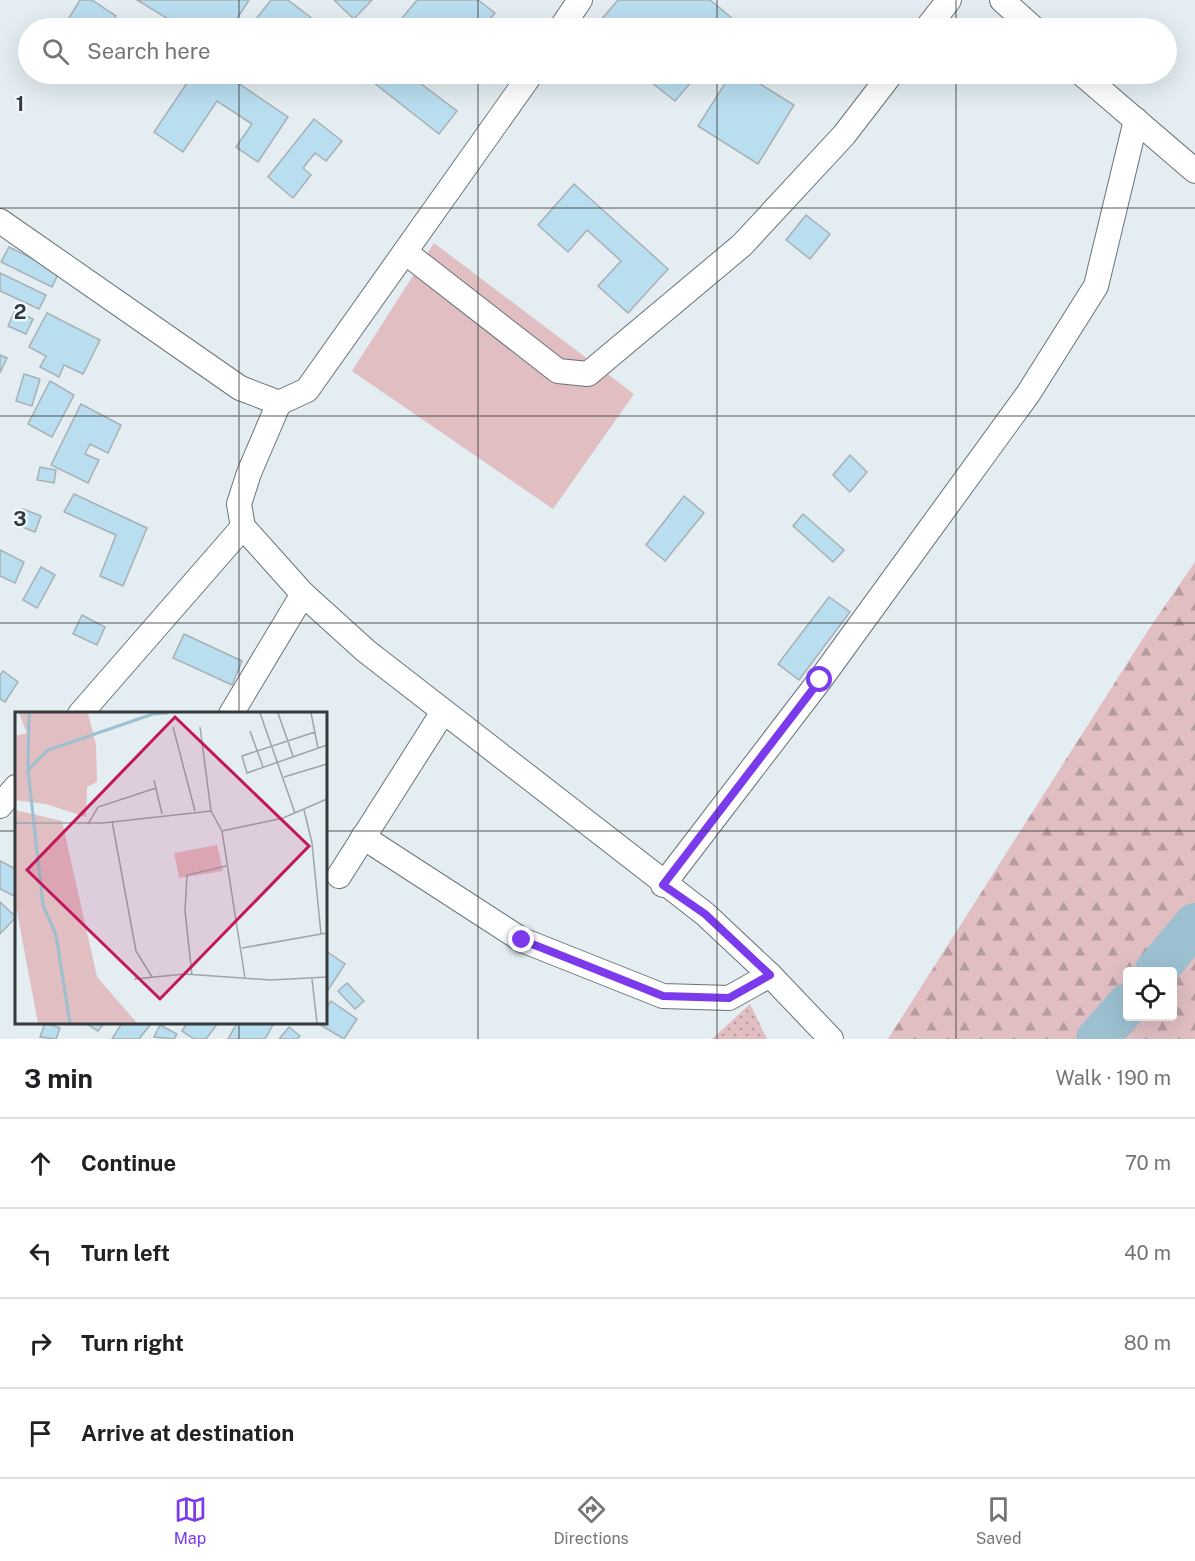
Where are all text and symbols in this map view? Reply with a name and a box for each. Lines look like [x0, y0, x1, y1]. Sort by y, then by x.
search box [18, 18, 1177, 84]
icon: search [39, 35, 72, 68]
text: Search here [87, 38, 211, 64]
text: 1 [16, 92, 24, 116]
text: 2 [14, 300, 26, 324]
text: 3 [13, 507, 27, 531]
route start [806, 666, 832, 692]
inset map [15, 712, 327, 1024]
route end [508, 926, 534, 952]
map controls [1123, 967, 1177, 1021]
button: locate [1123, 967, 1177, 1021]
text: 3 min [24, 1063, 93, 1094]
text: Walk · 190 m [1055, 1066, 1171, 1090]
icon: ahead [24, 1147, 57, 1180]
text: Continue [81, 1150, 176, 1176]
text: 70 m [1125, 1151, 1171, 1175]
icon: left [24, 1237, 57, 1270]
text: Turn left [81, 1240, 170, 1266]
text: 40 m [1124, 1241, 1171, 1265]
icon: right [24, 1327, 57, 1360]
text: Turn right [81, 1330, 184, 1356]
text: 80 m [1124, 1331, 1171, 1355]
icon: arrive [24, 1417, 57, 1450]
text: Arrive at destination [81, 1420, 294, 1446]
tab: Map [174, 1493, 207, 1548]
tab: Directions [554, 1493, 629, 1548]
tab: Saved [976, 1493, 1021, 1548]

